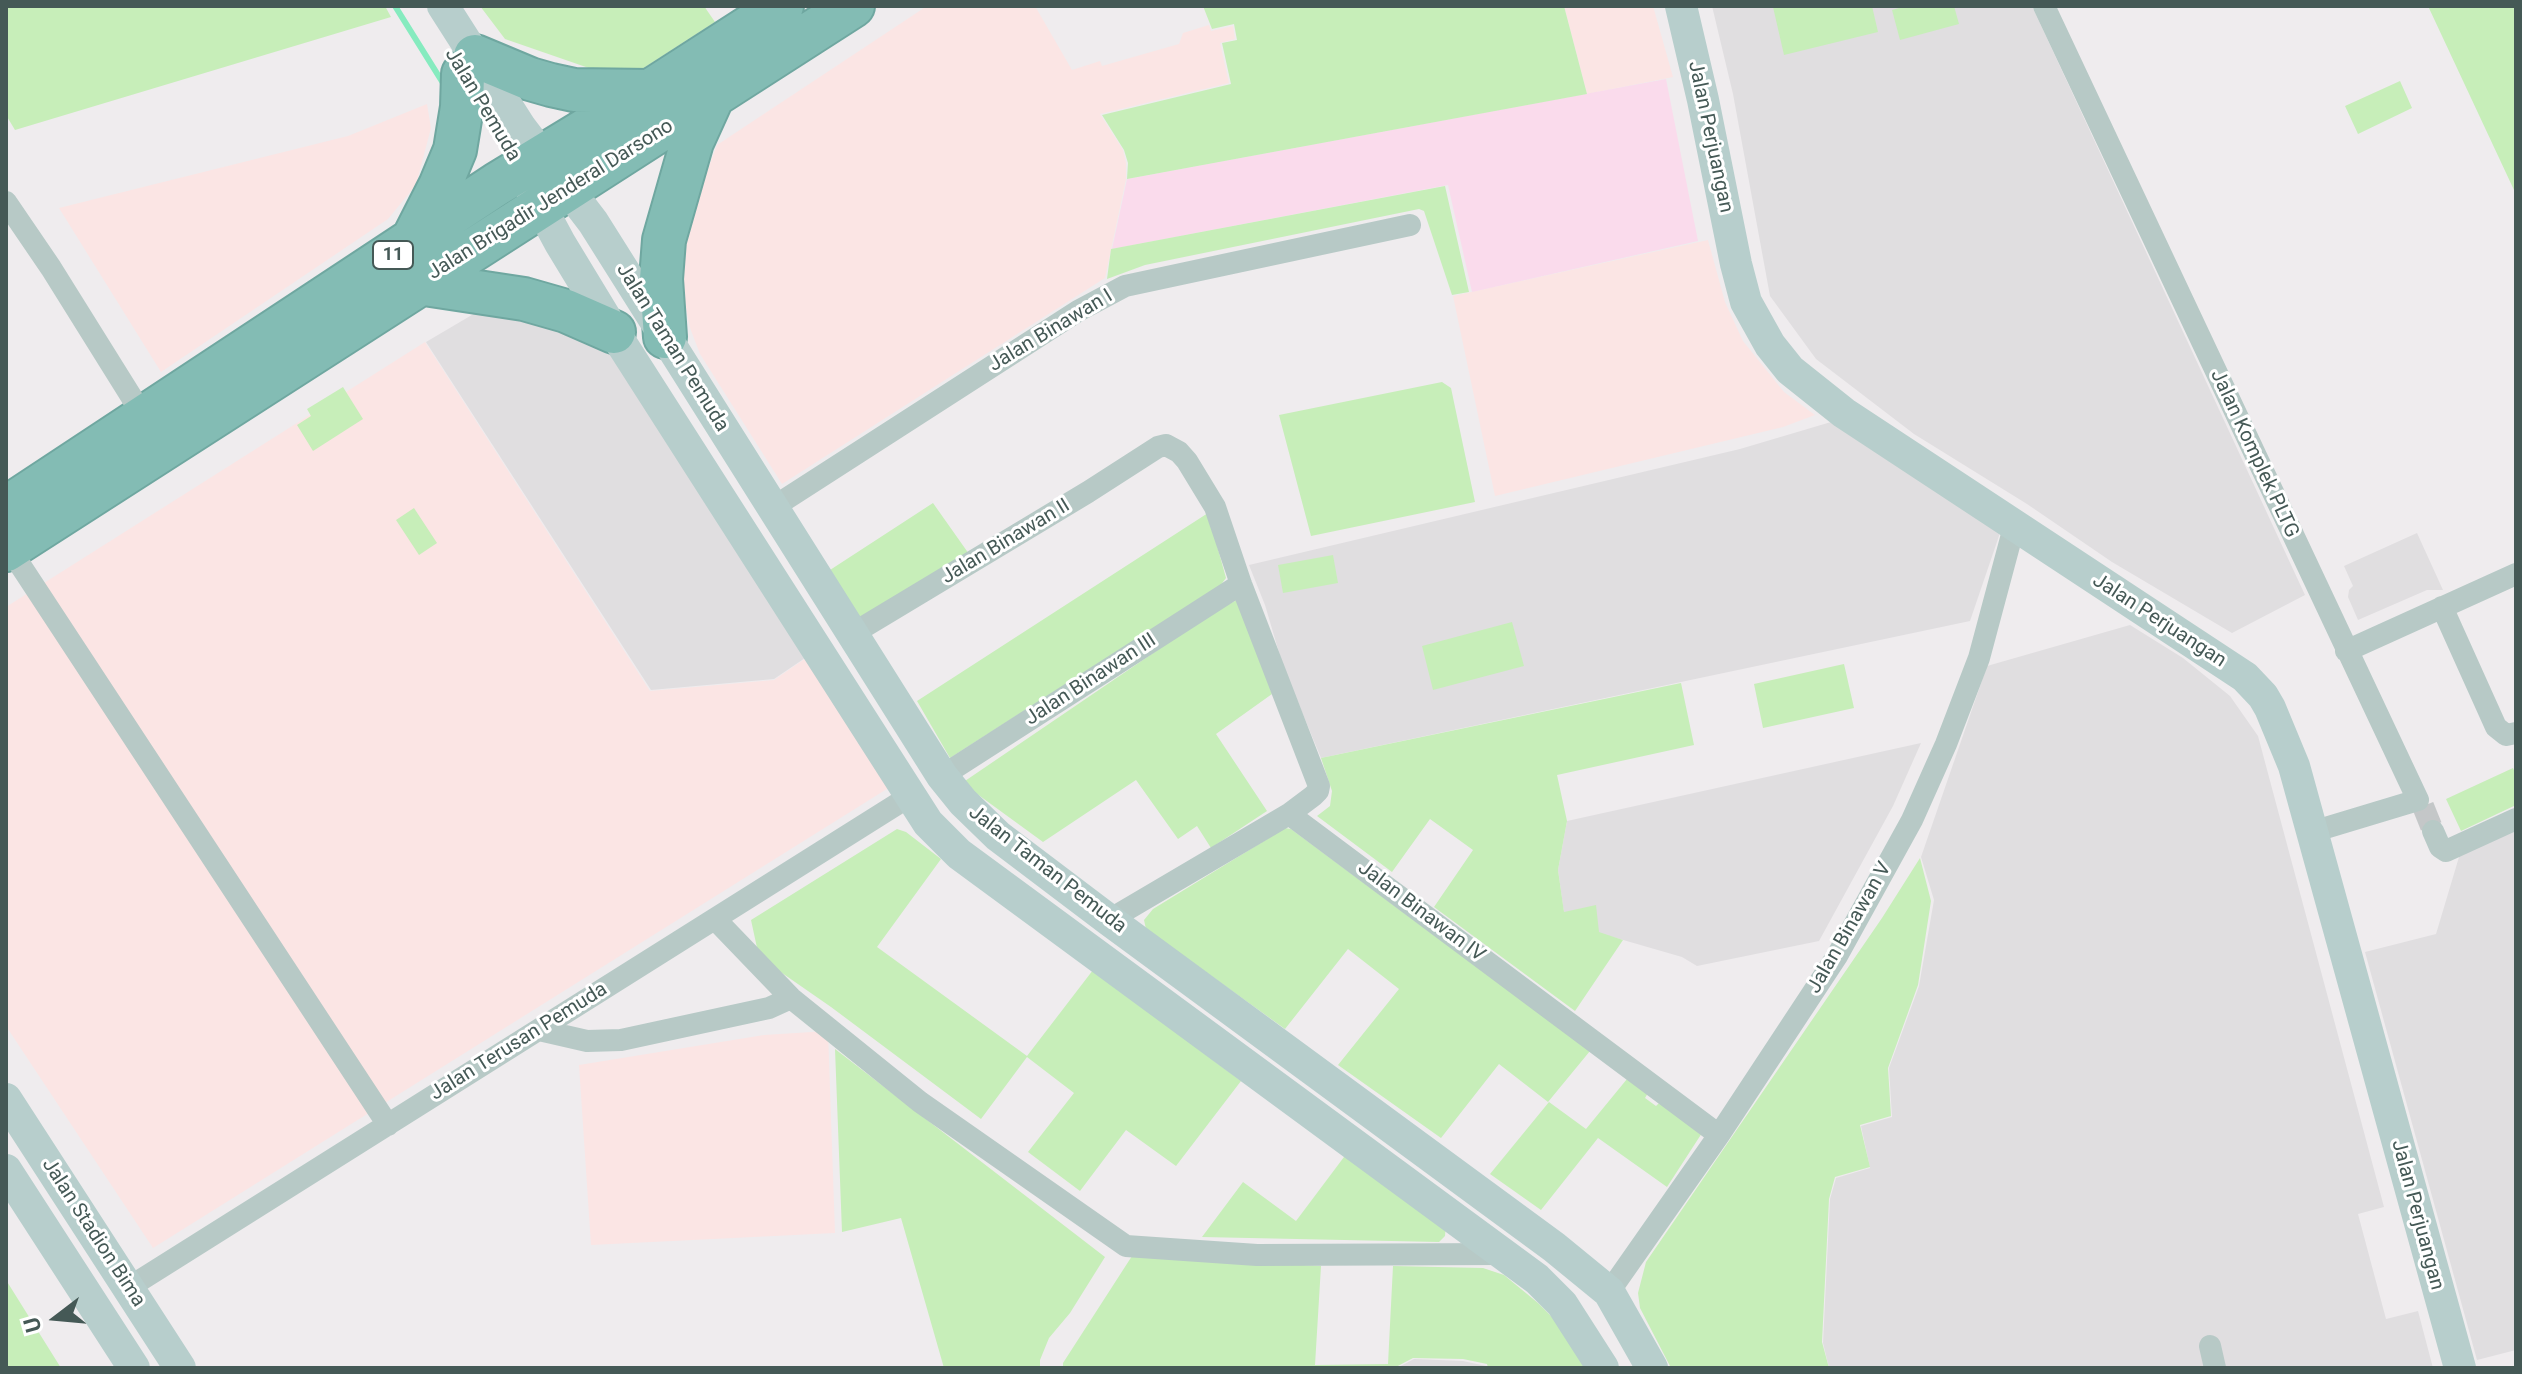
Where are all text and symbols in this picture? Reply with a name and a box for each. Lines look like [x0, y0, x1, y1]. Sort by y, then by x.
street label: Jalan Pemuda [439, 44, 525, 166]
street label: Jalan Perjuangan [1682, 59, 1738, 215]
street label: Jalan Brigadir Jenderal Darsono [424, 114, 678, 286]
road number: 11 [373, 241, 413, 269]
street label: Jalan Taman Pemuda [611, 260, 733, 436]
street label: Jalan Binawan I [985, 285, 1117, 377]
street label: Jalan Komplek PLTG [2205, 366, 2303, 542]
street label: Jalan Binawan II [937, 494, 1075, 590]
street label: Jalan Perjuangan [2088, 569, 2230, 673]
street label: Jalan Binawan III [1021, 629, 1161, 731]
street label: Jalan Taman Pemuda [963, 801, 1131, 939]
street label: Jalan Binawan IV [1353, 856, 1489, 968]
street label: Jalan Binawan V [1803, 858, 1897, 998]
street label: Jalan Terusan Pemuda [426, 978, 612, 1106]
street label: Jalan Perjuangan [2385, 1137, 2449, 1293]
street label: Jalan Stadion Bima [36, 1154, 150, 1312]
north arrow [16, 1278, 96, 1358]
text: U [18, 1314, 46, 1335]

